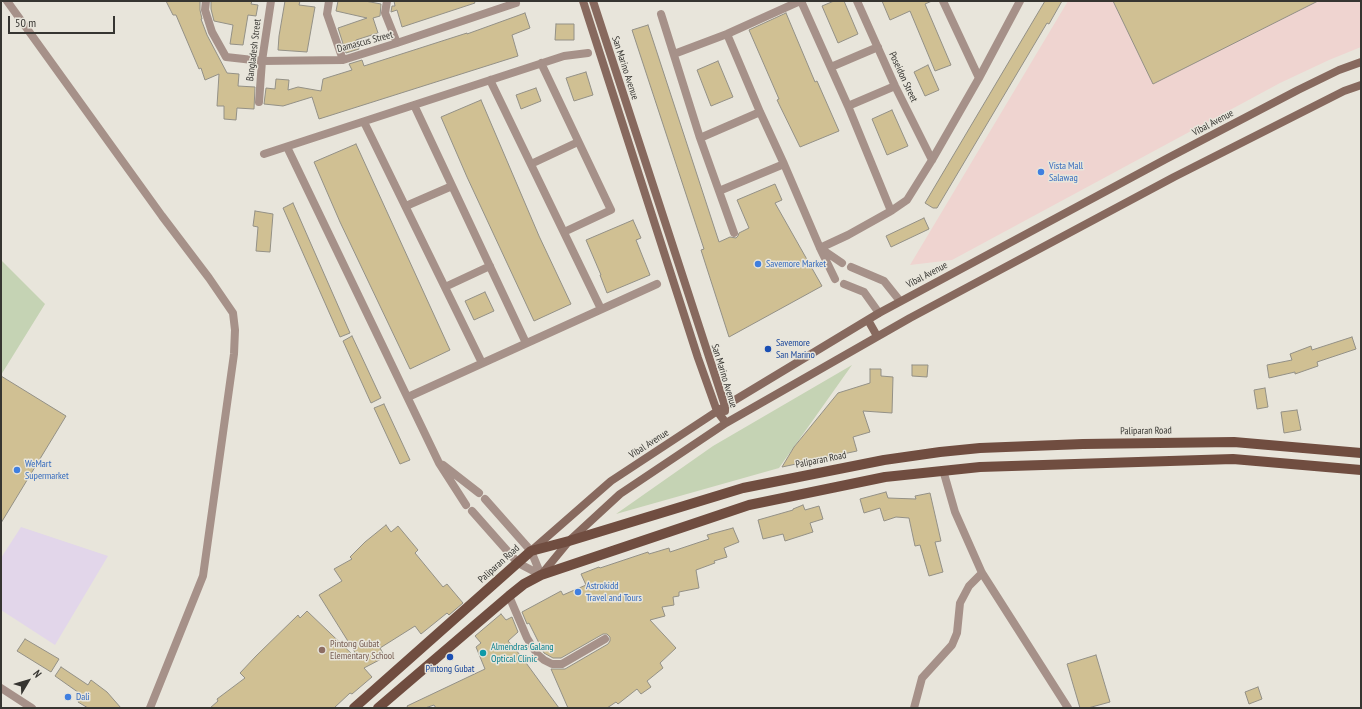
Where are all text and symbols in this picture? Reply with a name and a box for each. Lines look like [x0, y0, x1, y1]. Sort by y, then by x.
scale bar [10, 8, 117, 34]
text: 50 m [15, 15, 36, 30]
street label: Bangladesh Street [244, 18, 264, 82]
street label: Damascus Street [336, 29, 394, 55]
street label: San Marino Avenue [609, 35, 641, 101]
street label: Poseidon Street [886, 50, 920, 104]
street label: Vibal Avenue [1190, 107, 1236, 139]
place label: Vista Mall Salawag [1049, 160, 1083, 184]
marker: Vista Mall Salawag [1036, 167, 1046, 177]
place label: Savemore Market [766, 258, 826, 270]
marker: Savemore Market [753, 259, 763, 269]
street label: Vibal Avenue [904, 259, 950, 291]
place label: Savemore San Marino [776, 337, 815, 360]
street label: San Marino Avenue [709, 343, 739, 409]
marker: Savemore San Marino [763, 344, 773, 354]
street label: Paliparan Road [1120, 425, 1172, 437]
street label: Vibal Avenue [627, 427, 671, 461]
street label: Paliparan Road [795, 449, 847, 471]
place label: WeMart Supermarket [25, 458, 69, 482]
marker: WeMart Supermarket [12, 465, 22, 475]
street label: Paliparan Road [476, 542, 522, 586]
place label: Astrokidd Travel and Tours [586, 580, 642, 604]
marker: Astrokidd Travel and Tours [573, 587, 583, 597]
place label: Pintong Gubat Elementary School [330, 638, 394, 662]
place label: Almendras Galang Optical Clinic [491, 641, 554, 664]
marker: Pintong Gubat Elementary School [317, 645, 327, 655]
marker: Almendras Galang Optical Clinic [478, 648, 488, 658]
marker: Pintong Gubat [445, 652, 455, 662]
north arrow [8, 661, 48, 701]
place label: Pintong Gubat [425, 663, 475, 675]
text: N [30, 667, 45, 680]
place label: Dali [76, 691, 90, 703]
marker: Dali [63, 692, 73, 702]

